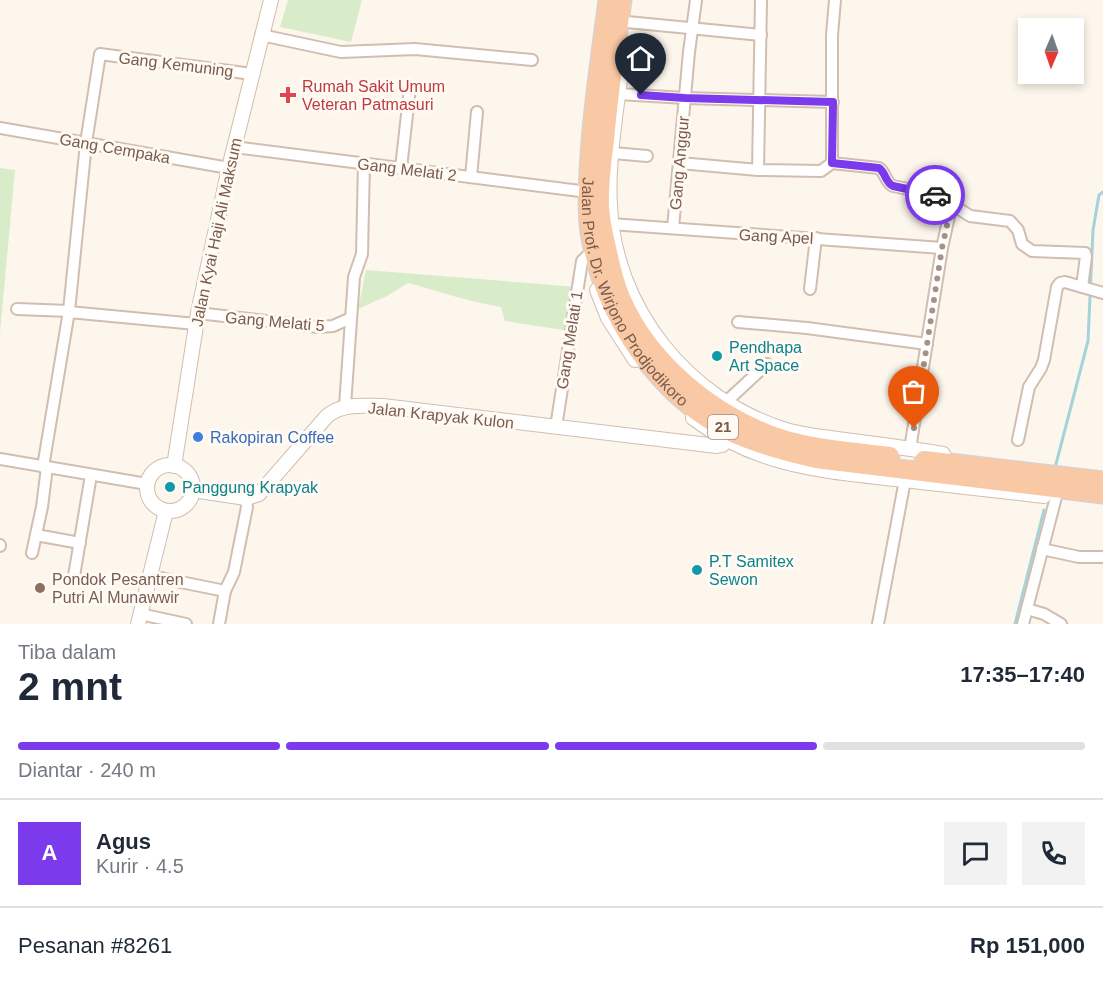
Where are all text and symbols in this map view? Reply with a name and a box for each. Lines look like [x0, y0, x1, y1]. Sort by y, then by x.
north arrow [1018, 18, 1084, 84]
map controls [1018, 18, 1084, 84]
pin [615, 33, 666, 95]
icon: home [624, 42, 657, 75]
street label: Gang Kemuning [118, 49, 234, 80]
place label: Rumah Sakit Umum Veteran Patmasuri [302, 78, 445, 113]
marker: Rumah Sakit Umum Veteran Patmasuri [279, 86, 297, 104]
street label: Gang Anggur [667, 115, 692, 211]
street label: Gang Cempaka [58, 130, 172, 167]
street label: Jalan Kyai Haji Ali Maksum [188, 136, 245, 328]
street label: Gang Melati 2 [356, 155, 458, 184]
courier [905, 165, 965, 225]
street label: Jalan Prof. Dr. Wirjono Prodjodikoro [579, 177, 692, 410]
icon: car [919, 179, 952, 212]
street label: Gang Apel [738, 226, 814, 247]
street label: Gang Melati 1 [553, 289, 586, 391]
street label: Gang Melati 5 [225, 309, 325, 334]
place label: Pendhapa Art Space [729, 339, 802, 374]
marker: Pendhapa Art Space [710, 349, 724, 363]
pin [888, 366, 939, 428]
icon: bag [897, 375, 930, 408]
street label: Jalan Krapyak Kulon [367, 399, 515, 432]
road number: 21 [708, 415, 738, 439]
place label: Rakopiran Coffee [210, 429, 334, 446]
marker: Rakopiran Coffee [191, 430, 205, 444]
place label: Panggung Krapyak [182, 479, 319, 496]
marker: Panggung Krapyak [163, 480, 177, 494]
place label: P.T Samitex Sewon [709, 553, 794, 588]
marker: P.T Samitex Sewon [690, 563, 704, 577]
place label: Pondok Pesantren Putri Al Munawwir [52, 571, 184, 606]
marker: Pondok Pesantren Putri Al Munawwir [33, 581, 47, 595]
text: Tiba dalam [18, 641, 116, 663]
text: 17:35–17:40 [960, 662, 1085, 687]
text: 2 mnt [18, 665, 122, 708]
text: Diantar · 240 m [18, 759, 156, 781]
button: chat [944, 822, 1007, 885]
button: phone [1022, 822, 1085, 885]
text: Agus [96, 829, 151, 854]
text: A [42, 840, 57, 865]
text: Kurir · 4.5 [96, 855, 184, 877]
text: Pesanan #8261 [18, 933, 172, 958]
text: Rp 151,000 [970, 933, 1085, 958]

